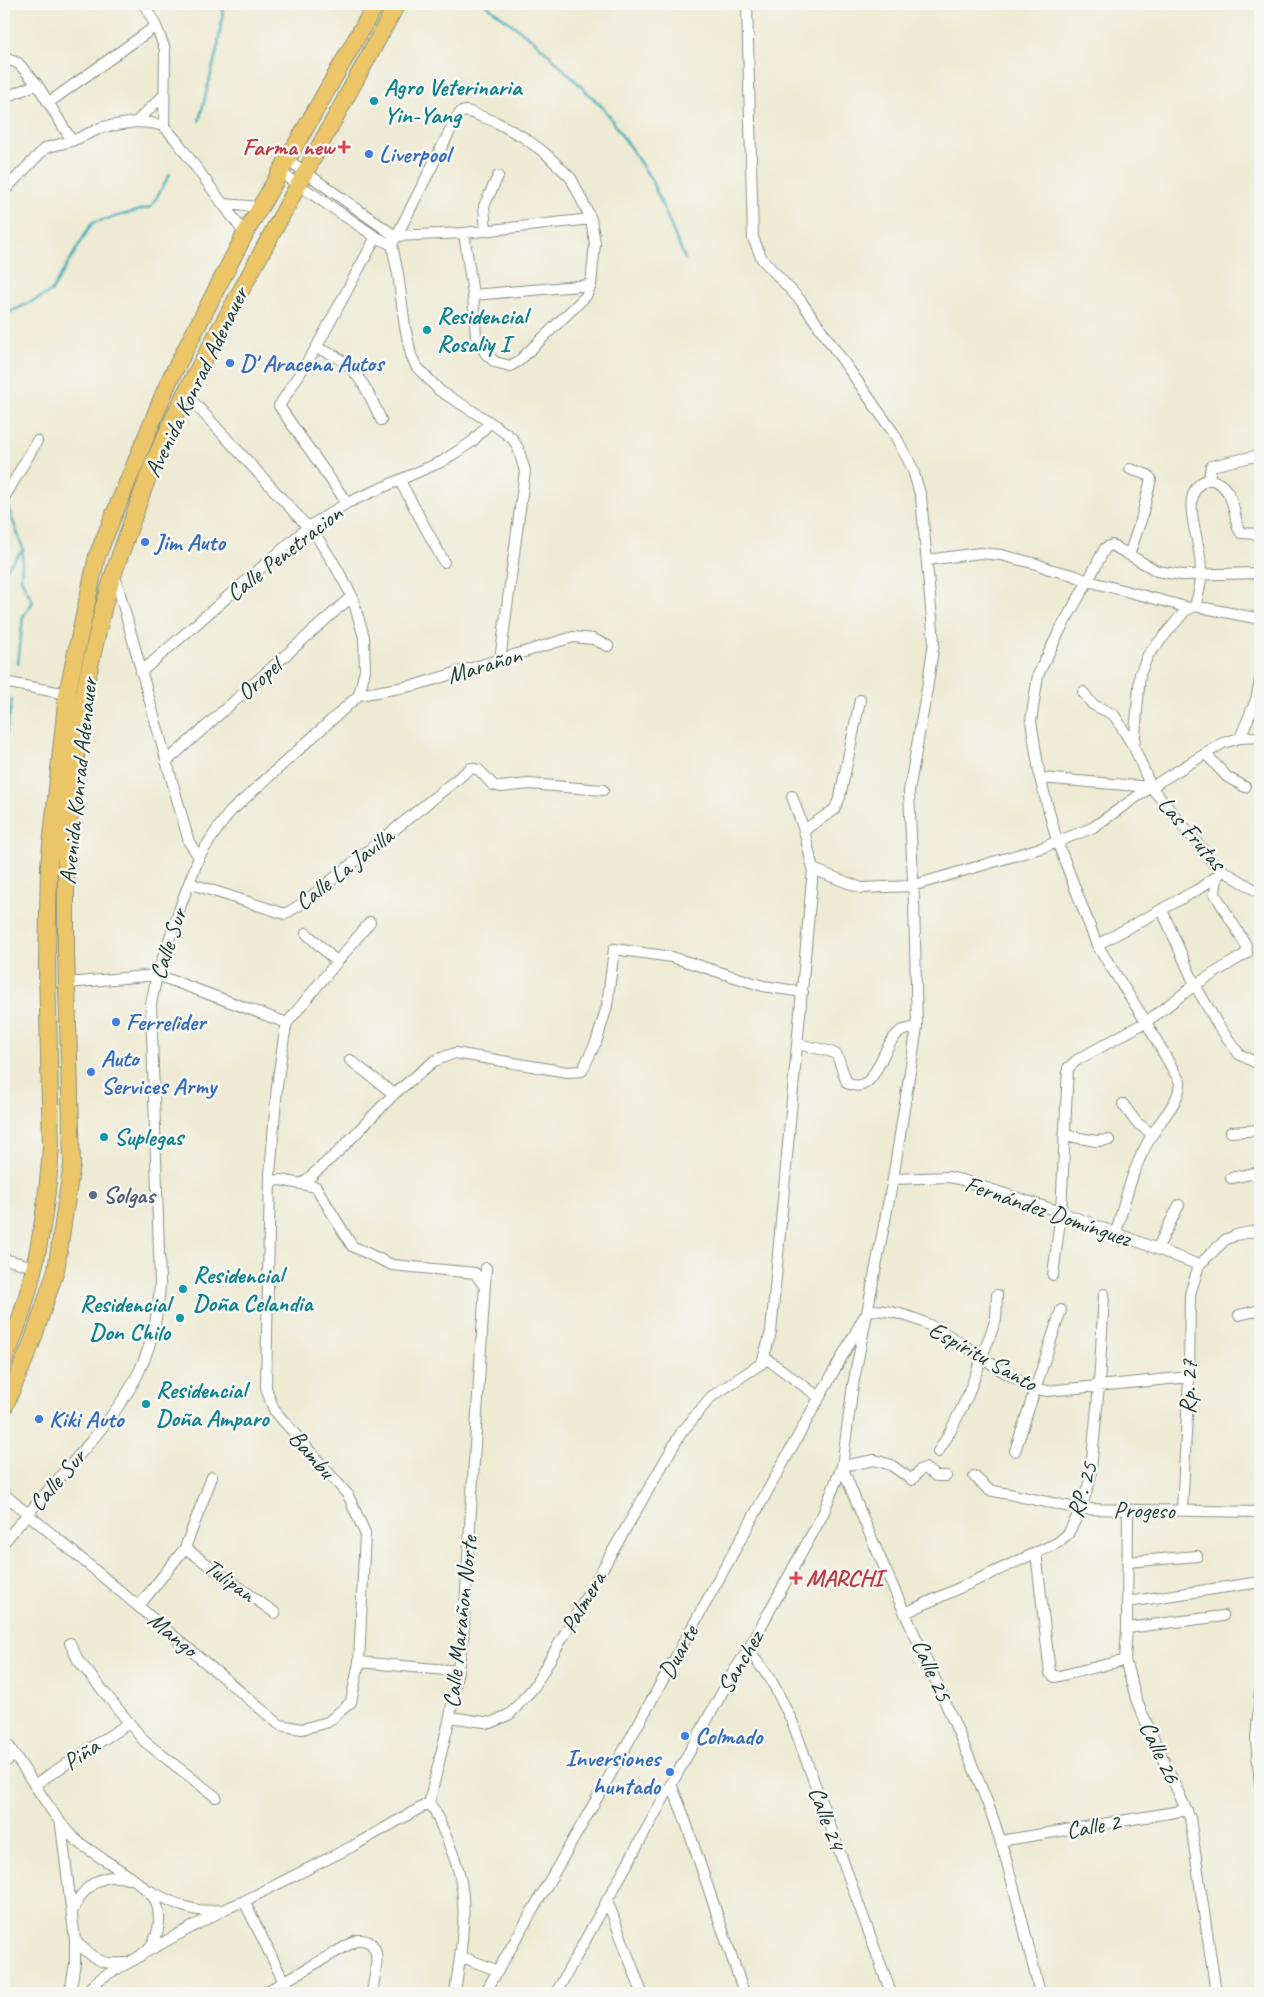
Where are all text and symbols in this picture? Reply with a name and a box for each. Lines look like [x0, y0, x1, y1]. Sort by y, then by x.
place label: Agro Veterinaria Yin-Yang [384, 72, 524, 130]
marker: Agro Veterinaria Yin-Yang [368, 95, 380, 107]
place label: Farma new [242, 132, 337, 162]
place label: Liverpool [379, 139, 454, 169]
marker: Farma new [338, 141, 350, 153]
marker: Liverpool [363, 148, 375, 160]
street label: Avenida Konrad Adenauer [137, 280, 256, 482]
place label: Residencial Rosaliy I [437, 301, 532, 359]
marker: Residencial Rosaliy I [421, 324, 433, 336]
place label: D' Aracena Autos [240, 348, 386, 378]
marker: D' Aracena Autos [224, 357, 236, 369]
street label: Calle Penetracion [220, 497, 349, 608]
place label: Jim Auto [153, 527, 227, 557]
marker: Jim Auto [139, 536, 151, 548]
street label: Marañon [443, 639, 526, 690]
street label: Oropel [230, 649, 291, 707]
street label: Avenida Konrad Adenauer [52, 674, 104, 886]
street label: Las Frutas [1152, 790, 1234, 879]
street label: Calle La Javilla [289, 820, 401, 917]
street label: Calle Sur [142, 903, 194, 983]
place label: Ferrelider [126, 1007, 208, 1037]
marker: Ferrelider [110, 1016, 122, 1028]
place label: Auto Services Army [101, 1043, 219, 1101]
marker: Auto Services Army [85, 1066, 97, 1078]
place label: Suplegas [114, 1122, 185, 1152]
marker: Suplegas [98, 1131, 110, 1143]
street label: Fernández Domínguez [961, 1169, 1136, 1254]
place label: Solgas [103, 1180, 157, 1210]
marker: Solgas [87, 1189, 99, 1201]
place label: Residencial Doña Celandia [193, 1260, 314, 1318]
marker: Residencial Doña Celandia [177, 1283, 189, 1295]
place label: Residencial Don Chilo [80, 1289, 175, 1347]
marker: Residencial Don Chilo [174, 1312, 186, 1324]
street label: Espíritu Santo [924, 1314, 1044, 1399]
street label: Rp. 27 [1172, 1358, 1204, 1415]
place label: Residencial Doña Amparo [156, 1375, 271, 1433]
marker: Residencial Doña Amparo [140, 1398, 152, 1410]
place label: Kiki Auto [49, 1404, 126, 1434]
marker: Kiki Auto [33, 1413, 45, 1425]
street label: Bambu [282, 1423, 343, 1486]
street label: Calle Sur [22, 1441, 94, 1517]
street label: RP. 25 [1060, 1458, 1105, 1521]
street label: Progeso [1113, 1494, 1176, 1526]
street label: Calle Marañon Norte [436, 1532, 484, 1710]
street label: Tulipan [198, 1551, 263, 1609]
place label: MARCHI [806, 1563, 888, 1593]
street label: Palmera [554, 1564, 613, 1638]
marker: MARCHI [790, 1572, 802, 1584]
street label: Mango [142, 1605, 206, 1665]
street label: Duarte [651, 1618, 706, 1684]
street label: Sanchez [710, 1623, 771, 1699]
street label: Calle 25 [905, 1634, 959, 1707]
street label: Calle 26 [1133, 1716, 1188, 1789]
place label: Colmado [695, 1721, 765, 1751]
street label: Piña [57, 1730, 106, 1777]
marker: Colmado [679, 1730, 691, 1742]
place label: Inversiones huntado [566, 1743, 663, 1801]
marker: Inversiones huntado [664, 1766, 676, 1778]
street label: Calle 24 [802, 1782, 853, 1856]
street label: Calle 2 [1064, 1806, 1125, 1845]

